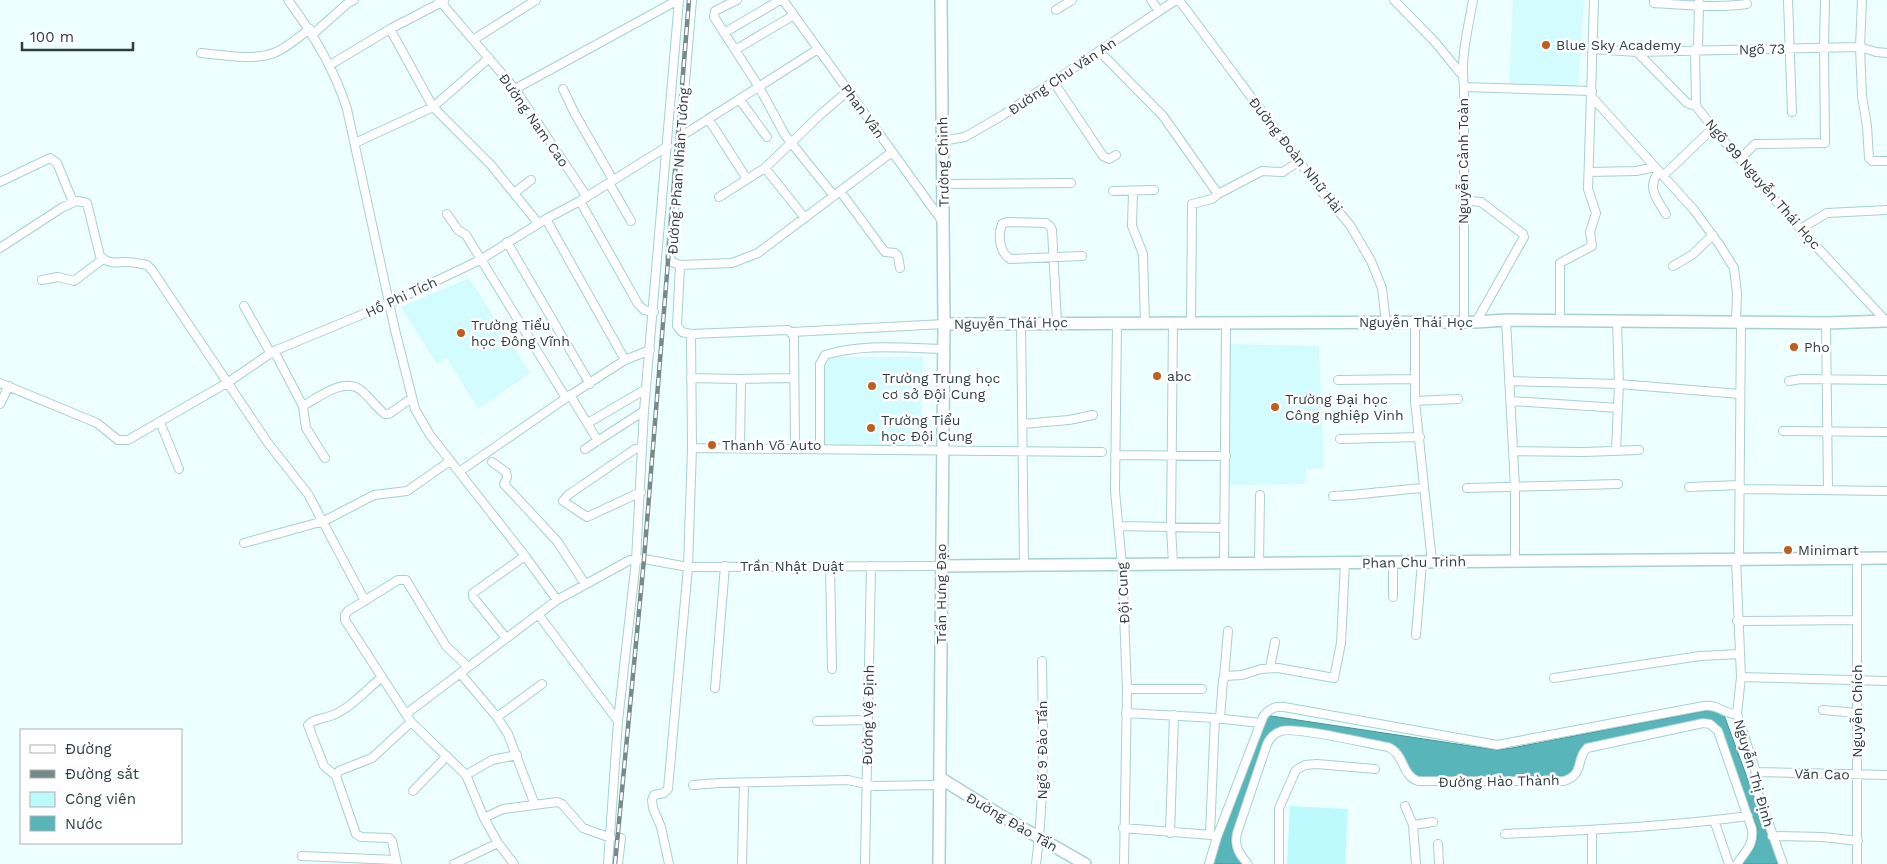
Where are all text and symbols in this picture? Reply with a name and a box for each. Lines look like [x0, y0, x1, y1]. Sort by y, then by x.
scale bar [22, 20, 134, 52]
text: 100 m [30, 28, 74, 46]
street label: Đường Chu Văn An [1005, 34, 1119, 118]
place label: Blue Sky Academy [1556, 37, 1682, 53]
marker: Blue Sky Academy [1540, 39, 1552, 51]
street label: Ngõ 73 [1739, 41, 1785, 57]
street label: Đường Nam Cao [496, 70, 572, 170]
street label: Phan Vân [838, 81, 888, 141]
street label: Đường Phan Nhân Tường [664, 86, 692, 255]
street label: Đường Đoàn Nhữ Hài [1246, 94, 1346, 216]
street label: Nguyễn Cảnh Toàn [1455, 98, 1471, 224]
street label: Ngõ 99 Nguyễn Thái Học [1702, 116, 1824, 252]
street label: Trường Chinh [934, 117, 952, 207]
street label: Hồ Phi Tích [363, 273, 439, 321]
street label: Nguyễn Thái Học [954, 314, 1068, 332]
street label: Nguyễn Thái Học [1359, 314, 1473, 330]
place label: Trường Tiểu học Đông Vĩnh [471, 317, 570, 349]
marker: Trường Tiểu học Đông Vĩnh [455, 327, 467, 339]
place label: Pho [1804, 339, 1830, 355]
marker: Pho [1788, 341, 1800, 353]
place label: abc [1167, 368, 1192, 384]
place label: Trường Trung học cơ sở Đội Cung [882, 370, 1001, 402]
marker: abc [1151, 370, 1163, 382]
marker: Trường Trung học cơ sở Đội Cung [866, 380, 878, 392]
place label: Trường Đại học Công nghiệp Vinh [1285, 391, 1404, 423]
marker: Trường Đại học Công nghiệp Vinh [1269, 401, 1281, 413]
place label: Trường Tiểu học Đội Cung [881, 412, 973, 444]
marker: Trường Tiểu học Đội Cung [865, 422, 877, 434]
place label: Thanh Võ Auto [722, 437, 821, 453]
marker: Thanh Võ Auto [706, 439, 718, 451]
place label: Minimart [1798, 542, 1859, 558]
street label: Trần Hưng Đạo [933, 544, 949, 644]
marker: Minimart [1782, 544, 1794, 556]
street label: Phan Chu Trinh [1362, 553, 1466, 571]
street label: Trần Nhật Duật [740, 558, 844, 574]
street label: Đội Cung [1113, 561, 1133, 624]
street label: Nguyễn Chích [1849, 664, 1865, 758]
street label: Đường Vệ Định [859, 665, 877, 765]
street label: Ngõ 9 Đào Tấn [1034, 701, 1050, 799]
street label: Nguyễn Thị Định [1731, 717, 1777, 829]
legend [20, 729, 182, 844]
text: Đường [65, 740, 112, 758]
text: Đường sắt [65, 765, 140, 783]
street label: Văn Cao [1794, 766, 1850, 782]
street label: Đường Hào Thành [1438, 772, 1560, 790]
street label: Đường Đào Tấn [963, 789, 1061, 855]
text: Công viên [65, 790, 136, 808]
text: Nước [65, 815, 103, 833]

